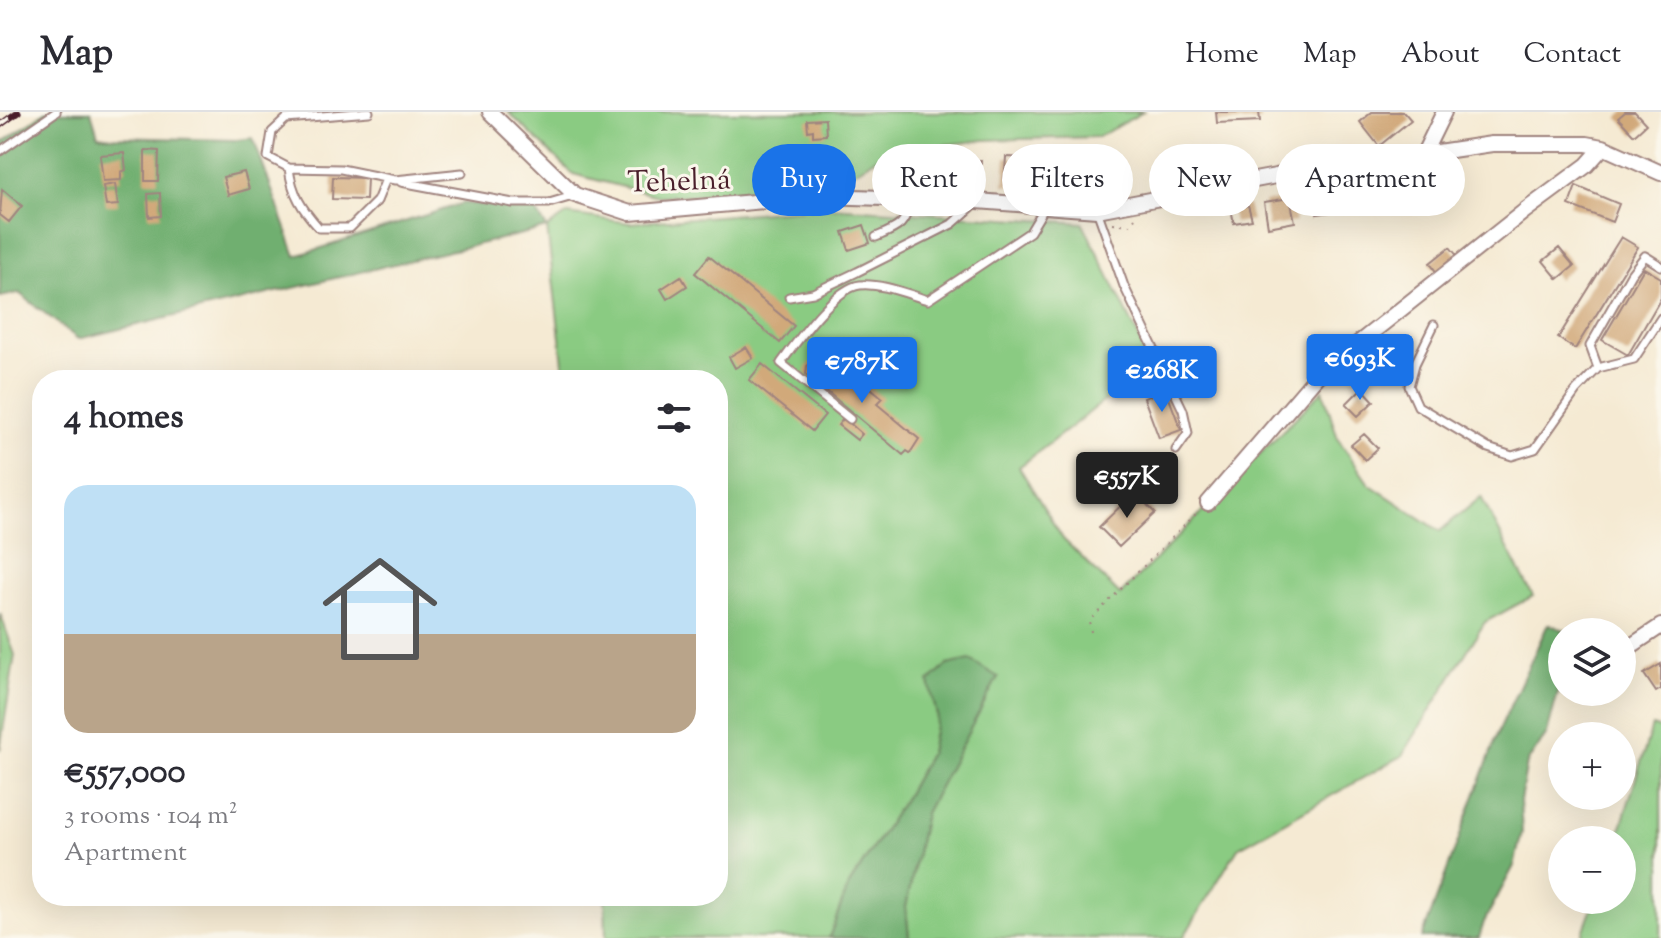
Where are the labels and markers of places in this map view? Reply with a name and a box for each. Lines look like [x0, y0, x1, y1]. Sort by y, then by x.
pin: €693K [1304, 334, 1416, 402]
pin: €787K [806, 337, 918, 405]
pin: €268K [1106, 346, 1218, 414]
pin: €557K [1071, 452, 1183, 520]

